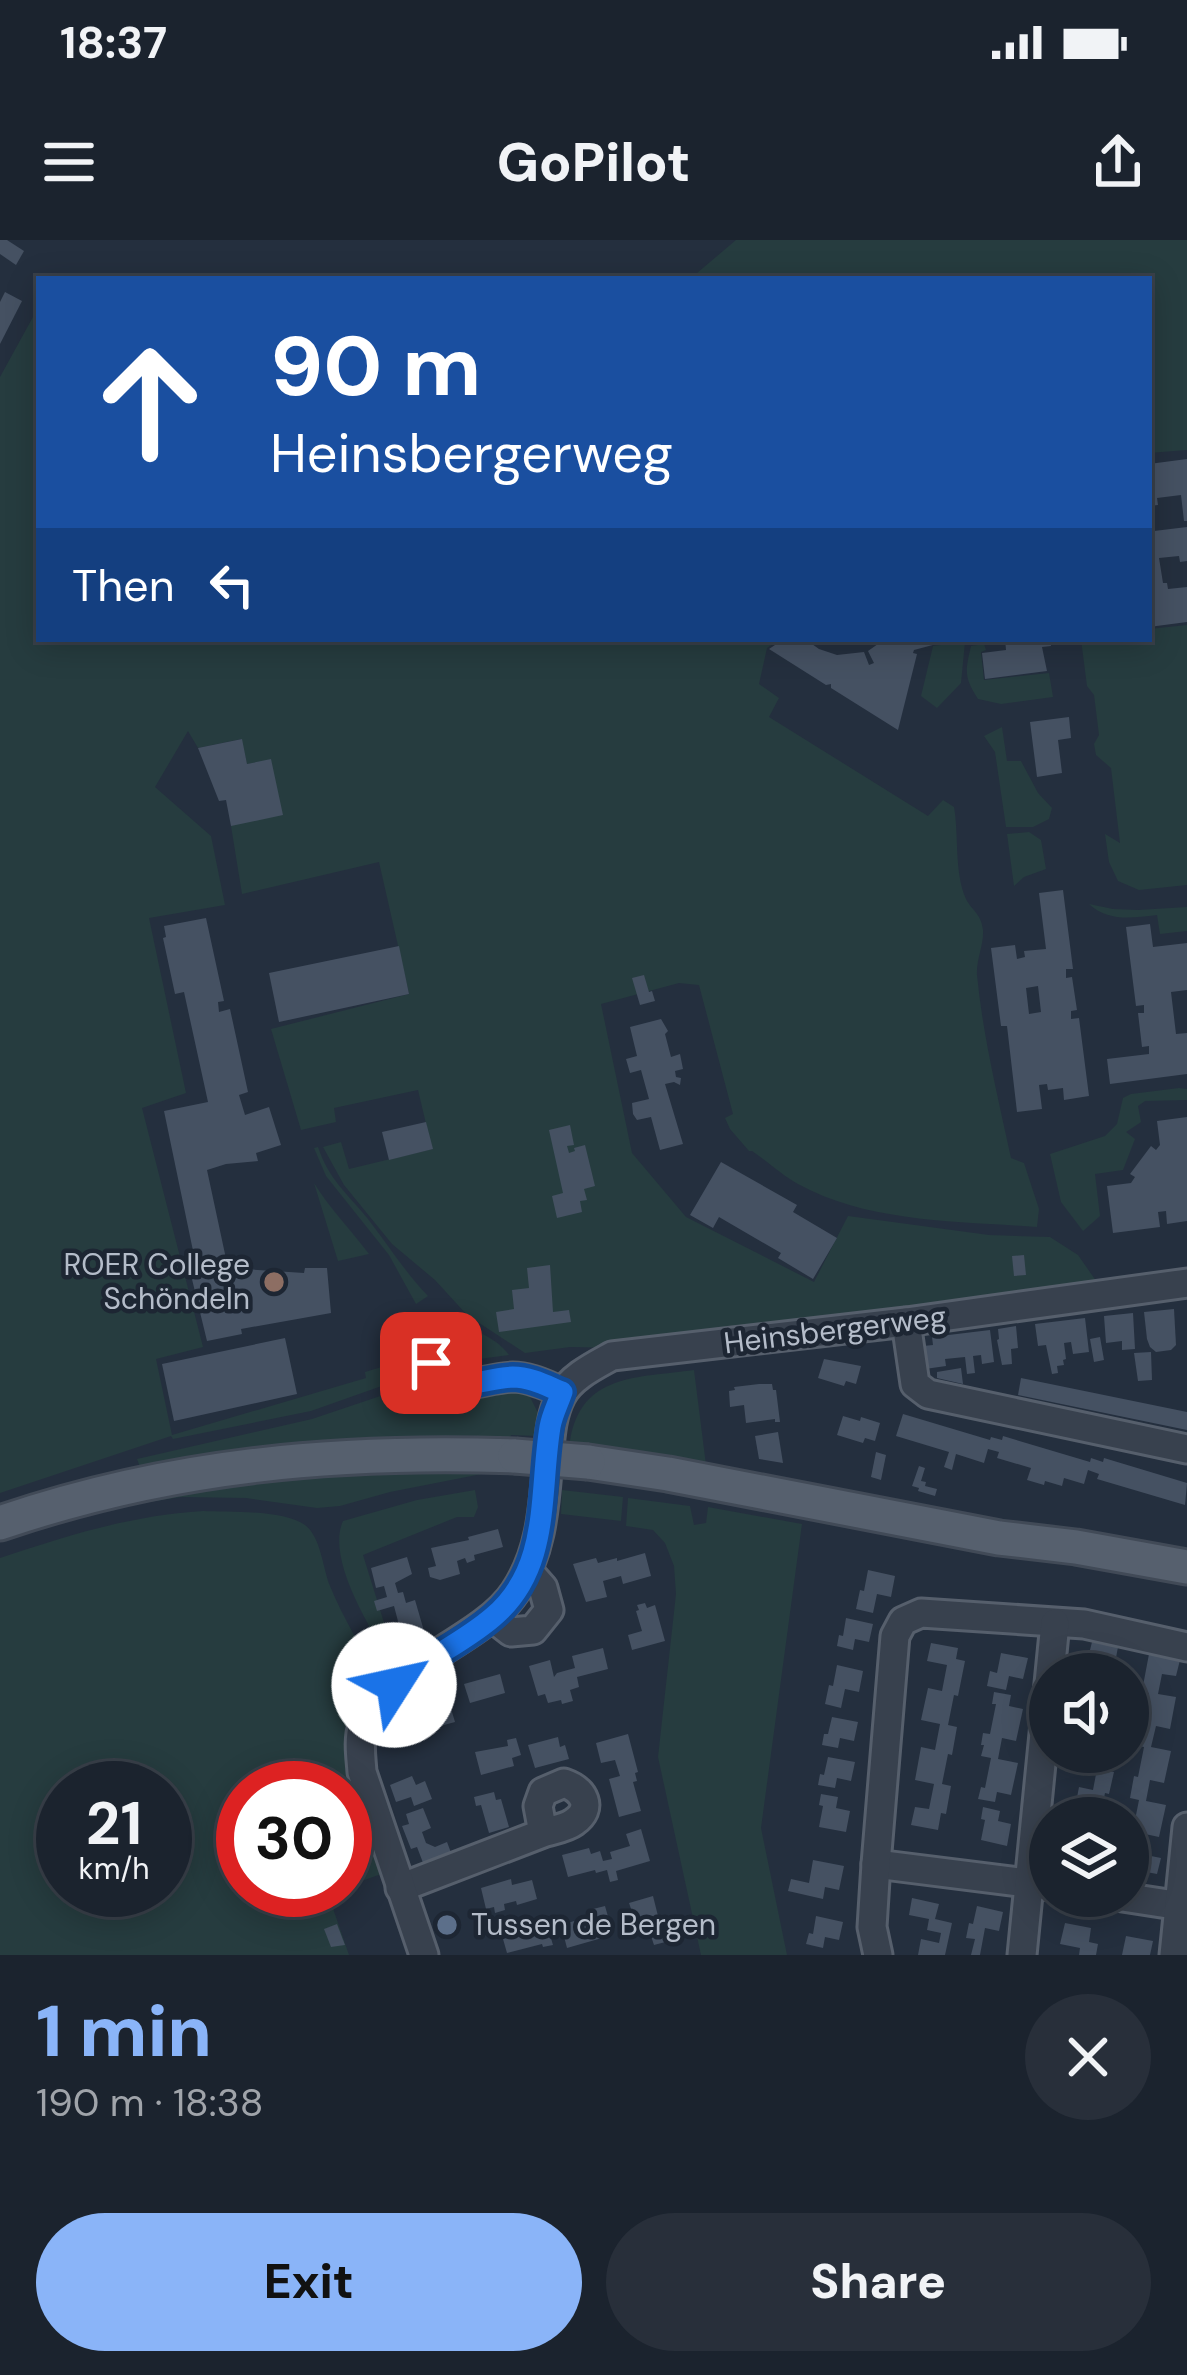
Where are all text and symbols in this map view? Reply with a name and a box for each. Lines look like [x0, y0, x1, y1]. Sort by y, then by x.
text: 18:37 [60, 13, 167, 72]
text: GoPilot [497, 127, 690, 198]
icon: menu [36, 129, 102, 195]
icon: share [1085, 129, 1151, 195]
text: 90 m [270, 312, 481, 421]
icon: ahead [72, 324, 228, 480]
text: Heinsbergerweg [270, 418, 673, 489]
icon: left [199, 552, 265, 618]
text: Then [72, 556, 175, 615]
place label: ROER College Schöndeln [63, 1245, 250, 1318]
marker: ROER College Schöndeln [261, 1269, 287, 1295]
street label: Heinsbergerweg [721, 1297, 948, 1362]
pin [380, 1312, 482, 1414]
icon: arrive [398, 1330, 464, 1396]
position arrow [331, 1622, 457, 1748]
map controls [1029, 1653, 1149, 1917]
button: sound [1029, 1653, 1149, 1773]
speed limit sign: 30 [216, 1761, 372, 1917]
text: 21 [86, 1784, 142, 1863]
button: layers [1029, 1797, 1149, 1917]
text: km/h [79, 1849, 149, 1888]
place label: Tussen de Bergen [471, 1905, 716, 1944]
marker: Tussen de Bergen [434, 1912, 460, 1938]
text: 1 min [36, 1985, 212, 2078]
button: close [1025, 1994, 1151, 2120]
text: 190 m · 18:38 [36, 2077, 263, 2128]
button: Exit [36, 2213, 582, 2351]
button: Share [606, 2213, 1151, 2351]

